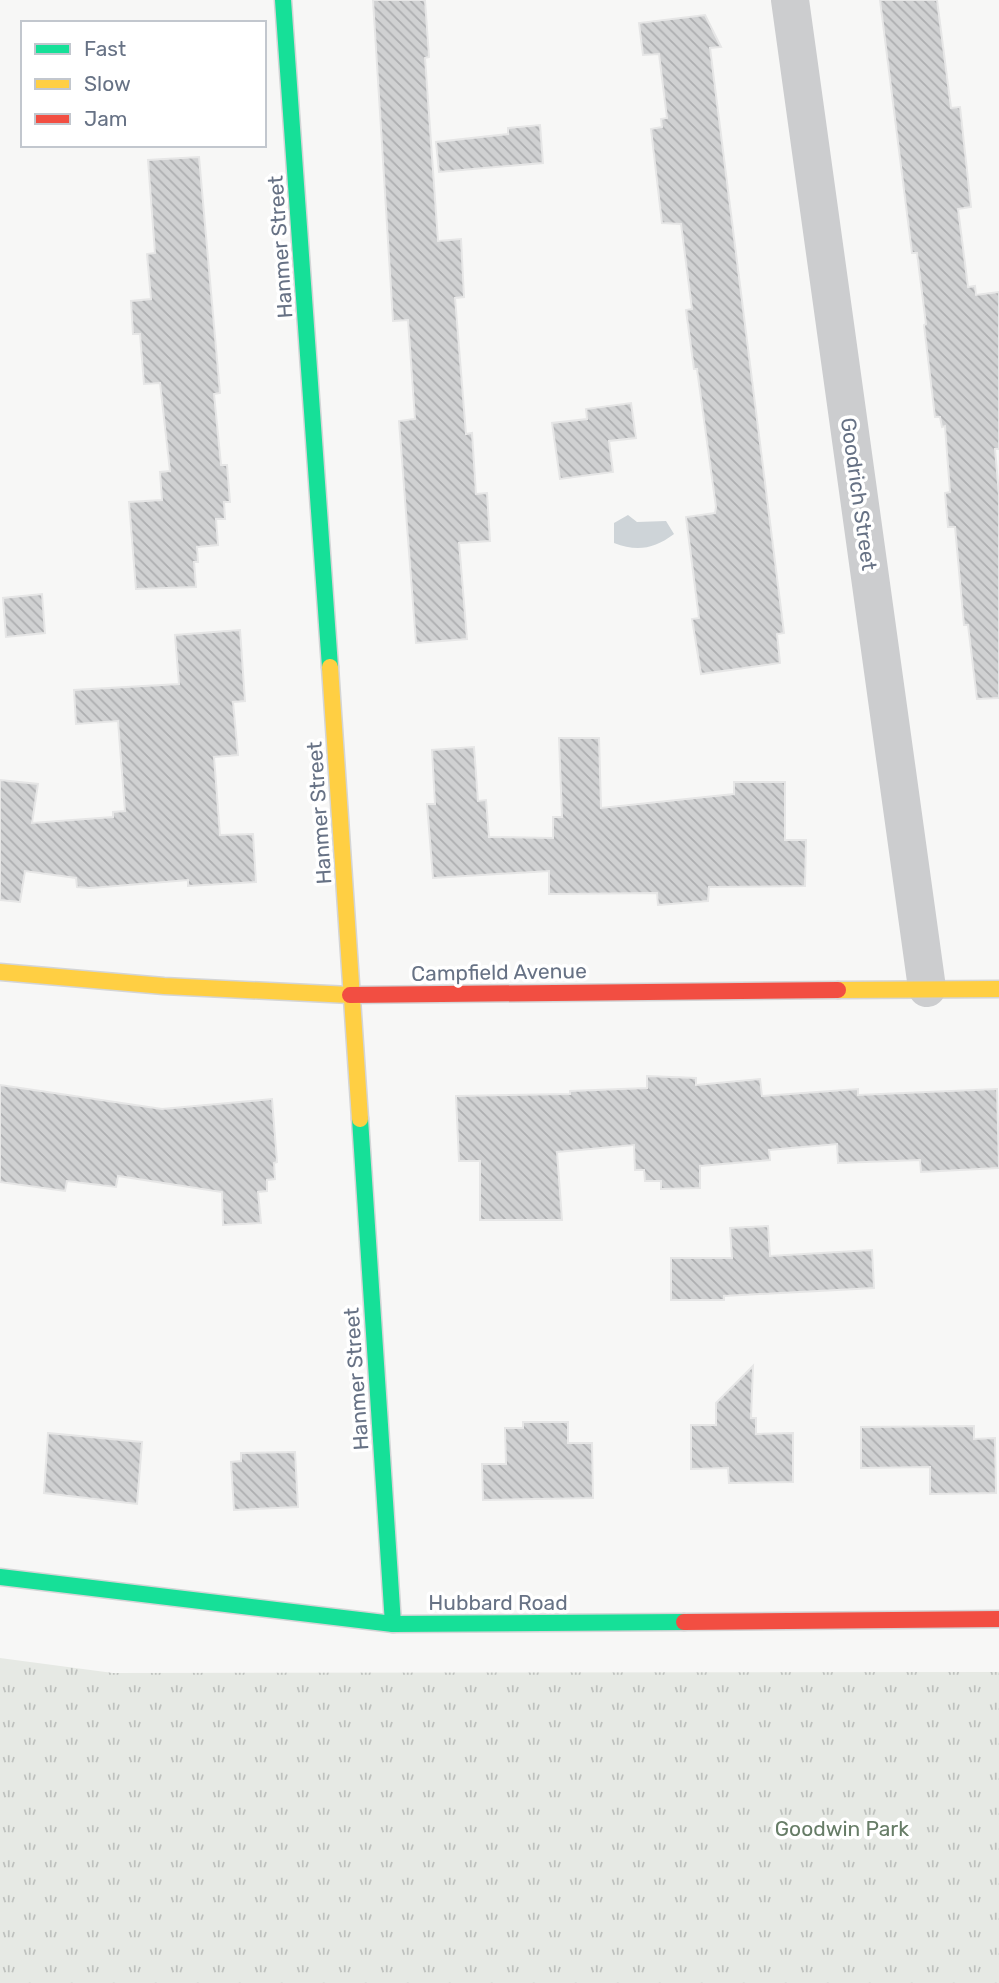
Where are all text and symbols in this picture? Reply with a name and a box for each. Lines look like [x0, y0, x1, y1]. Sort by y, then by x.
legend [21, 21, 266, 147]
text: Fast [84, 36, 126, 61]
text: Slow [84, 71, 131, 96]
text: Jam [84, 106, 128, 131]
street label: Hanmer Street [263, 175, 297, 319]
street label: Goodrich Street [836, 416, 882, 572]
street label: Hanmer Street [302, 741, 336, 885]
street label: Campfield Avenue [411, 958, 587, 986]
street label: Hanmer Street [339, 1307, 373, 1451]
street label: Hubbard Road [428, 1590, 568, 1615]
park label: Goodwin Park [775, 1816, 909, 1841]

